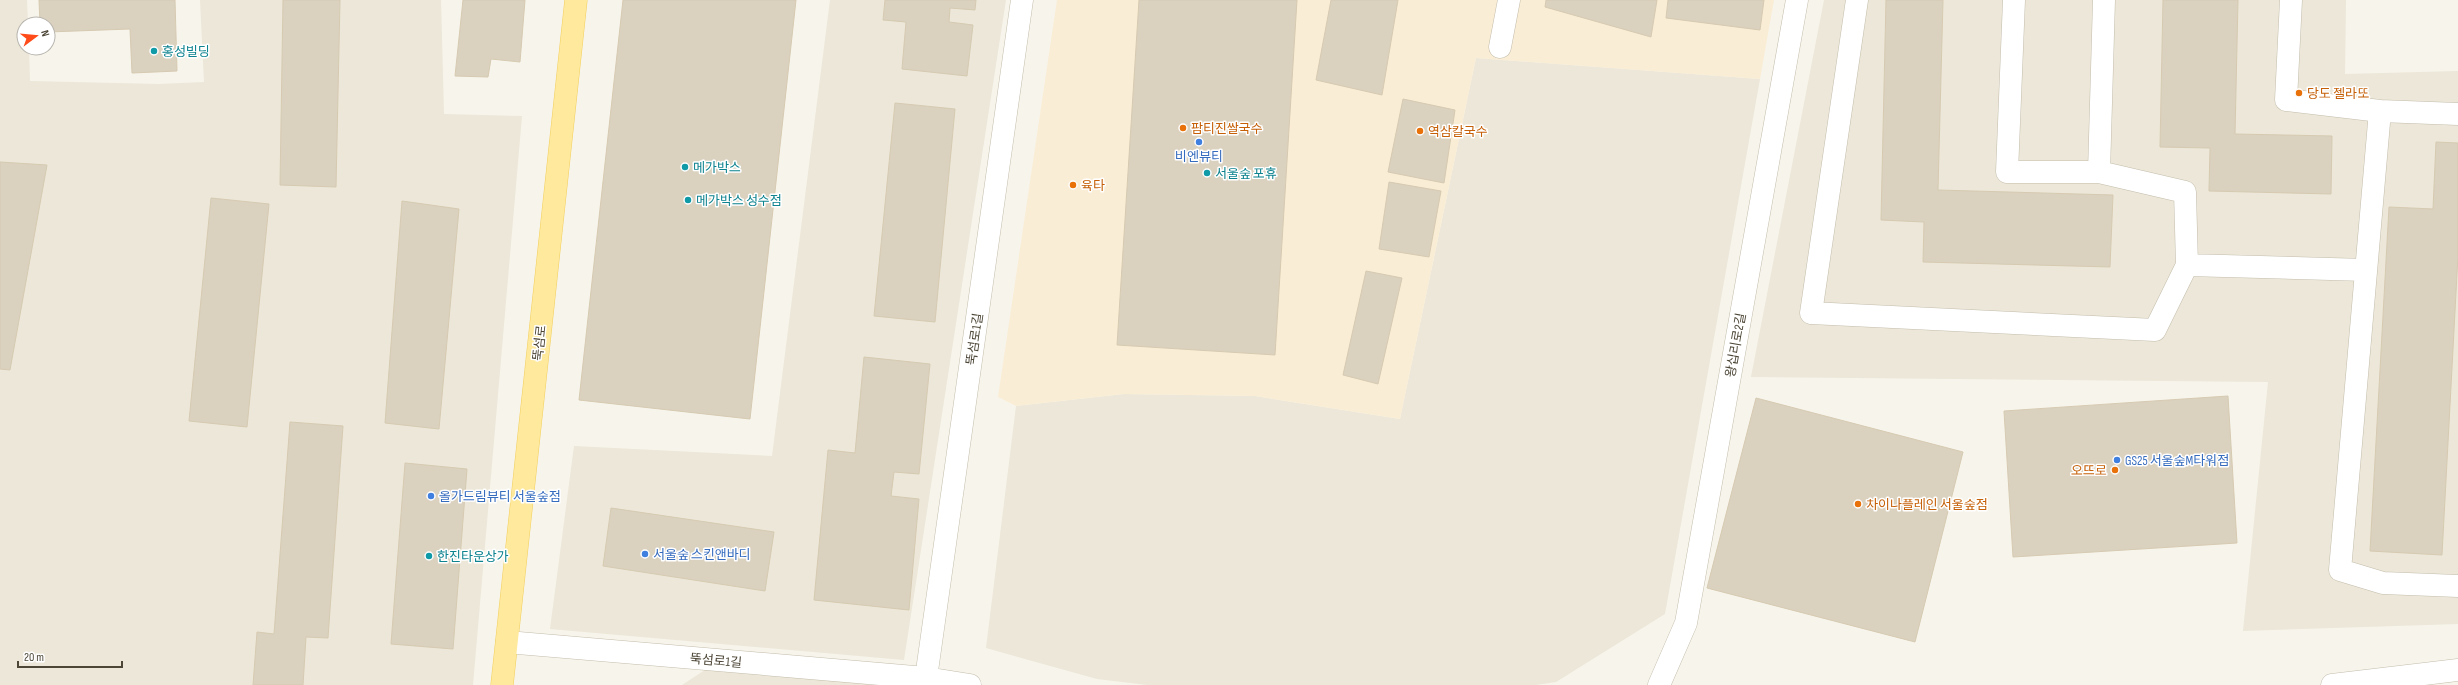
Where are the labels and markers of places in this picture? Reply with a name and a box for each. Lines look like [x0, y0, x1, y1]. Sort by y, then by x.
place label: 홍성빌딩 [162, 44, 210, 60]
marker: 홍성빌딩 [149, 46, 159, 56]
place label: 당도 젤라또 [2307, 86, 2369, 102]
marker: 당도 젤라또 [2294, 88, 2304, 98]
place label: 팜티진쌀국수 [1191, 121, 1263, 137]
marker: 팜티진쌀국수 [1178, 123, 1188, 133]
place label: 역삼칼국수 [1428, 124, 1488, 140]
marker: 역삼칼국수 [1415, 126, 1425, 136]
marker: 비엔뷰티 [1194, 137, 1204, 147]
place label: 비엔뷰티 [1175, 149, 1223, 165]
place label: 메가박스 [693, 160, 741, 176]
marker: 메가박스 [680, 162, 690, 172]
place label: 서울숲 포휴 [1215, 166, 1277, 182]
marker: 서울숲 포휴 [1202, 168, 1212, 178]
place label: 육타 [1081, 178, 1105, 194]
marker: 육타 [1068, 180, 1078, 190]
place label: 메가박스 성수점 [696, 193, 782, 209]
marker: 메가박스 성수점 [683, 195, 693, 205]
place label: GS25 서울숲M타워점 [2125, 453, 2229, 469]
marker: GS25 서울숲M타워점 [2112, 455, 2122, 465]
place label: 오뜨로 [2071, 463, 2107, 479]
marker: 오뜨로 [2110, 465, 2120, 475]
place label: 올가드림뷰티 서울숲점 [439, 489, 561, 505]
marker: 올가드림뷰티 서울숲점 [426, 491, 436, 501]
place label: 차이나플레인 서울숲점 [1866, 497, 1988, 513]
marker: 차이나플레인 서울숲점 [1853, 499, 1863, 509]
place label: 서울숲 스킨앤바디 [653, 547, 751, 563]
place label: 한진타운상가 [437, 549, 509, 565]
marker: 서울숲 스킨앤바디 [640, 549, 650, 559]
marker: 한진타운상가 [424, 551, 434, 561]

